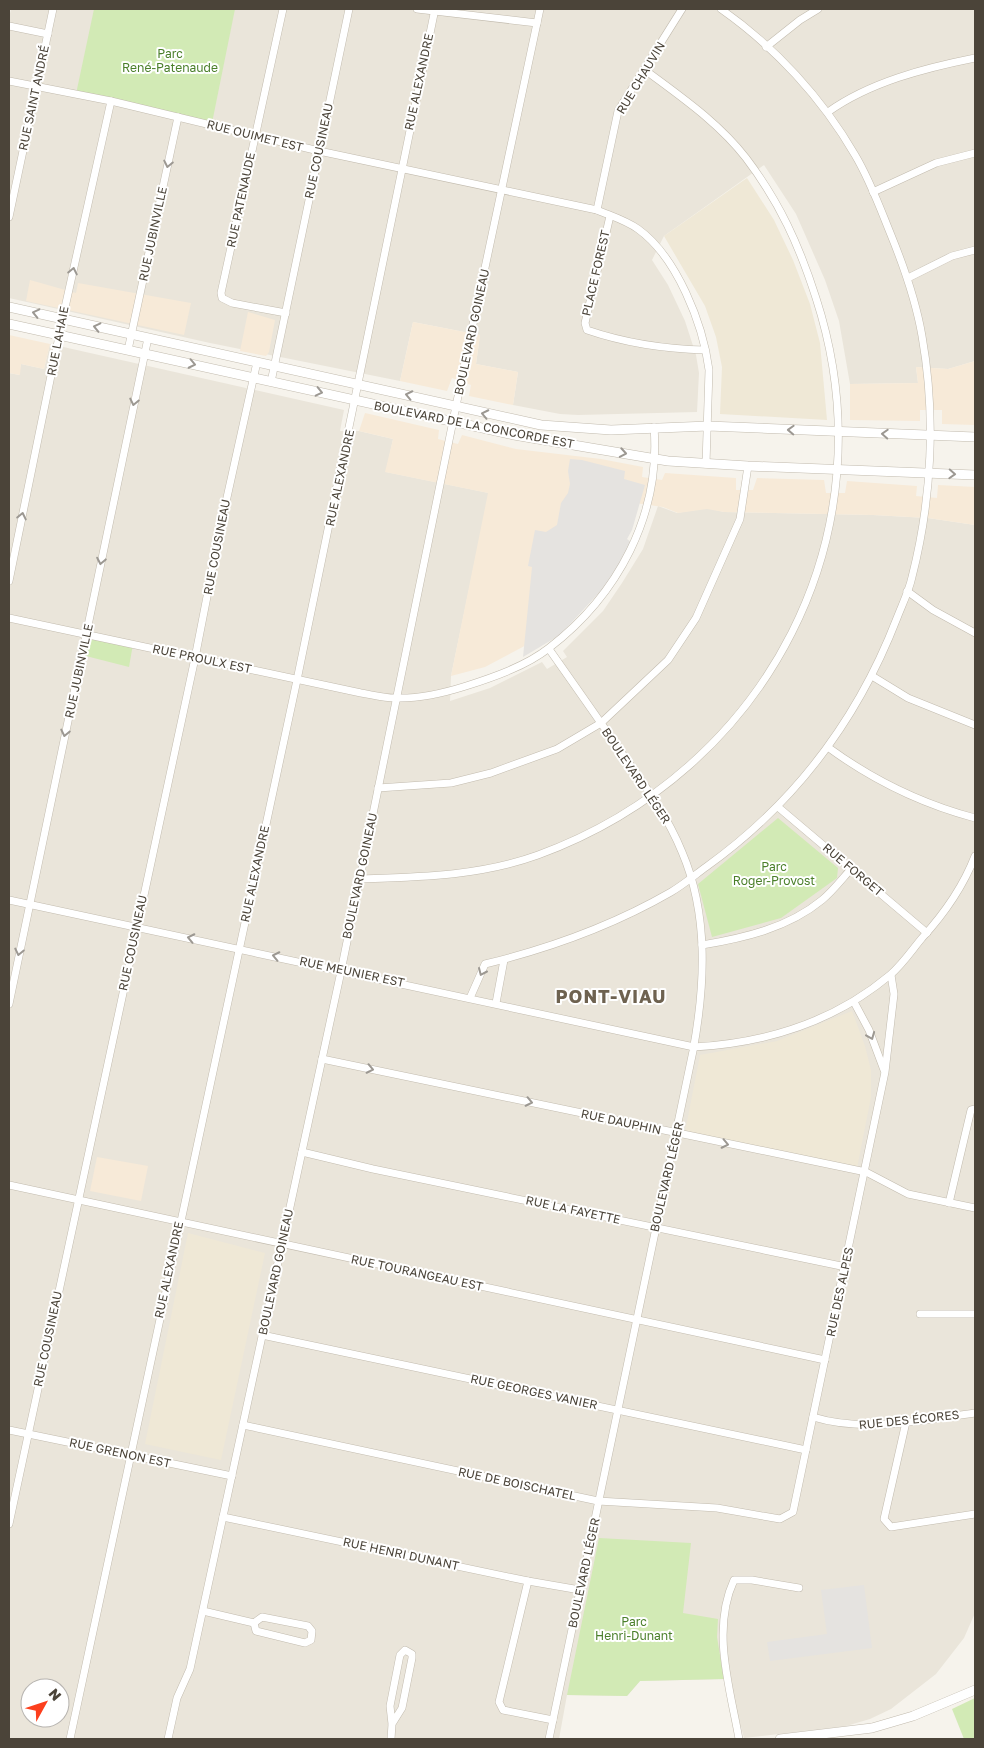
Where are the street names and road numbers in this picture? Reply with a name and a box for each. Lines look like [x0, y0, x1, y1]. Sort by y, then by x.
street label: RUE ALEXANDRE [401, 32, 436, 132]
street label: RUE CHAUVIN [613, 39, 668, 117]
street label: RUE SAINT ANDRÉ [15, 44, 52, 152]
street label: RUE COUSINEAU [301, 102, 336, 200]
street label: RUE OUIMET EST [205, 116, 306, 155]
street label: RUE PATENAUDE [223, 151, 258, 249]
street label: RUE JUBINVILLE [135, 185, 170, 283]
street label: PLACE FOREST [578, 228, 613, 317]
street label: BOULEVARD GOINEAU [451, 268, 492, 396]
street label: RUE LAHAIE [43, 305, 72, 377]
street label: BOULEVARD DE LA CONCORDE EST [373, 398, 576, 451]
street label: RUE ALEXANDRE [322, 428, 357, 528]
street label: RUE COUSINEAU [200, 498, 233, 596]
street label: RUE JUBINVILLE [61, 622, 96, 720]
street label: RUE PROULX EST [151, 641, 254, 676]
street label: BOULEVARD LÉGER [599, 725, 674, 827]
street label: BOULEVARD GOINEAU [339, 812, 380, 940]
street label: RUE ALEXANDRE [237, 824, 272, 924]
street label: RUE FORGET [820, 840, 887, 900]
street label: RUE COUSINEAU [115, 894, 150, 992]
street label: RUE MEUNIER EST [298, 953, 407, 990]
street label: RUE DAUPHIN [580, 1106, 663, 1137]
street label: BOULEVARD LÉGER [647, 1120, 686, 1233]
street label: RUE LA FAYETTE [524, 1192, 622, 1227]
street label: BOULEVARD GOINEAU [255, 1208, 296, 1336]
street label: RUE ALEXANDRE [151, 1220, 186, 1320]
street label: RUE DES ALPES [823, 1245, 856, 1338]
street label: RUE TOURANGEAU EST [350, 1251, 485, 1294]
street label: RUE COUSINEAU [30, 1290, 65, 1388]
street label: RUE GEORGES VANIER [469, 1371, 599, 1412]
street label: RUE DES ÉCORES [858, 1407, 960, 1432]
street label: RUE GRENON EST [68, 1434, 173, 1471]
street label: RUE DE BOISCHATEL [457, 1464, 578, 1503]
street label: BOULEVARD LÉGER [564, 1516, 603, 1629]
street label: RUE HENRI DUNANT [342, 1534, 461, 1573]

